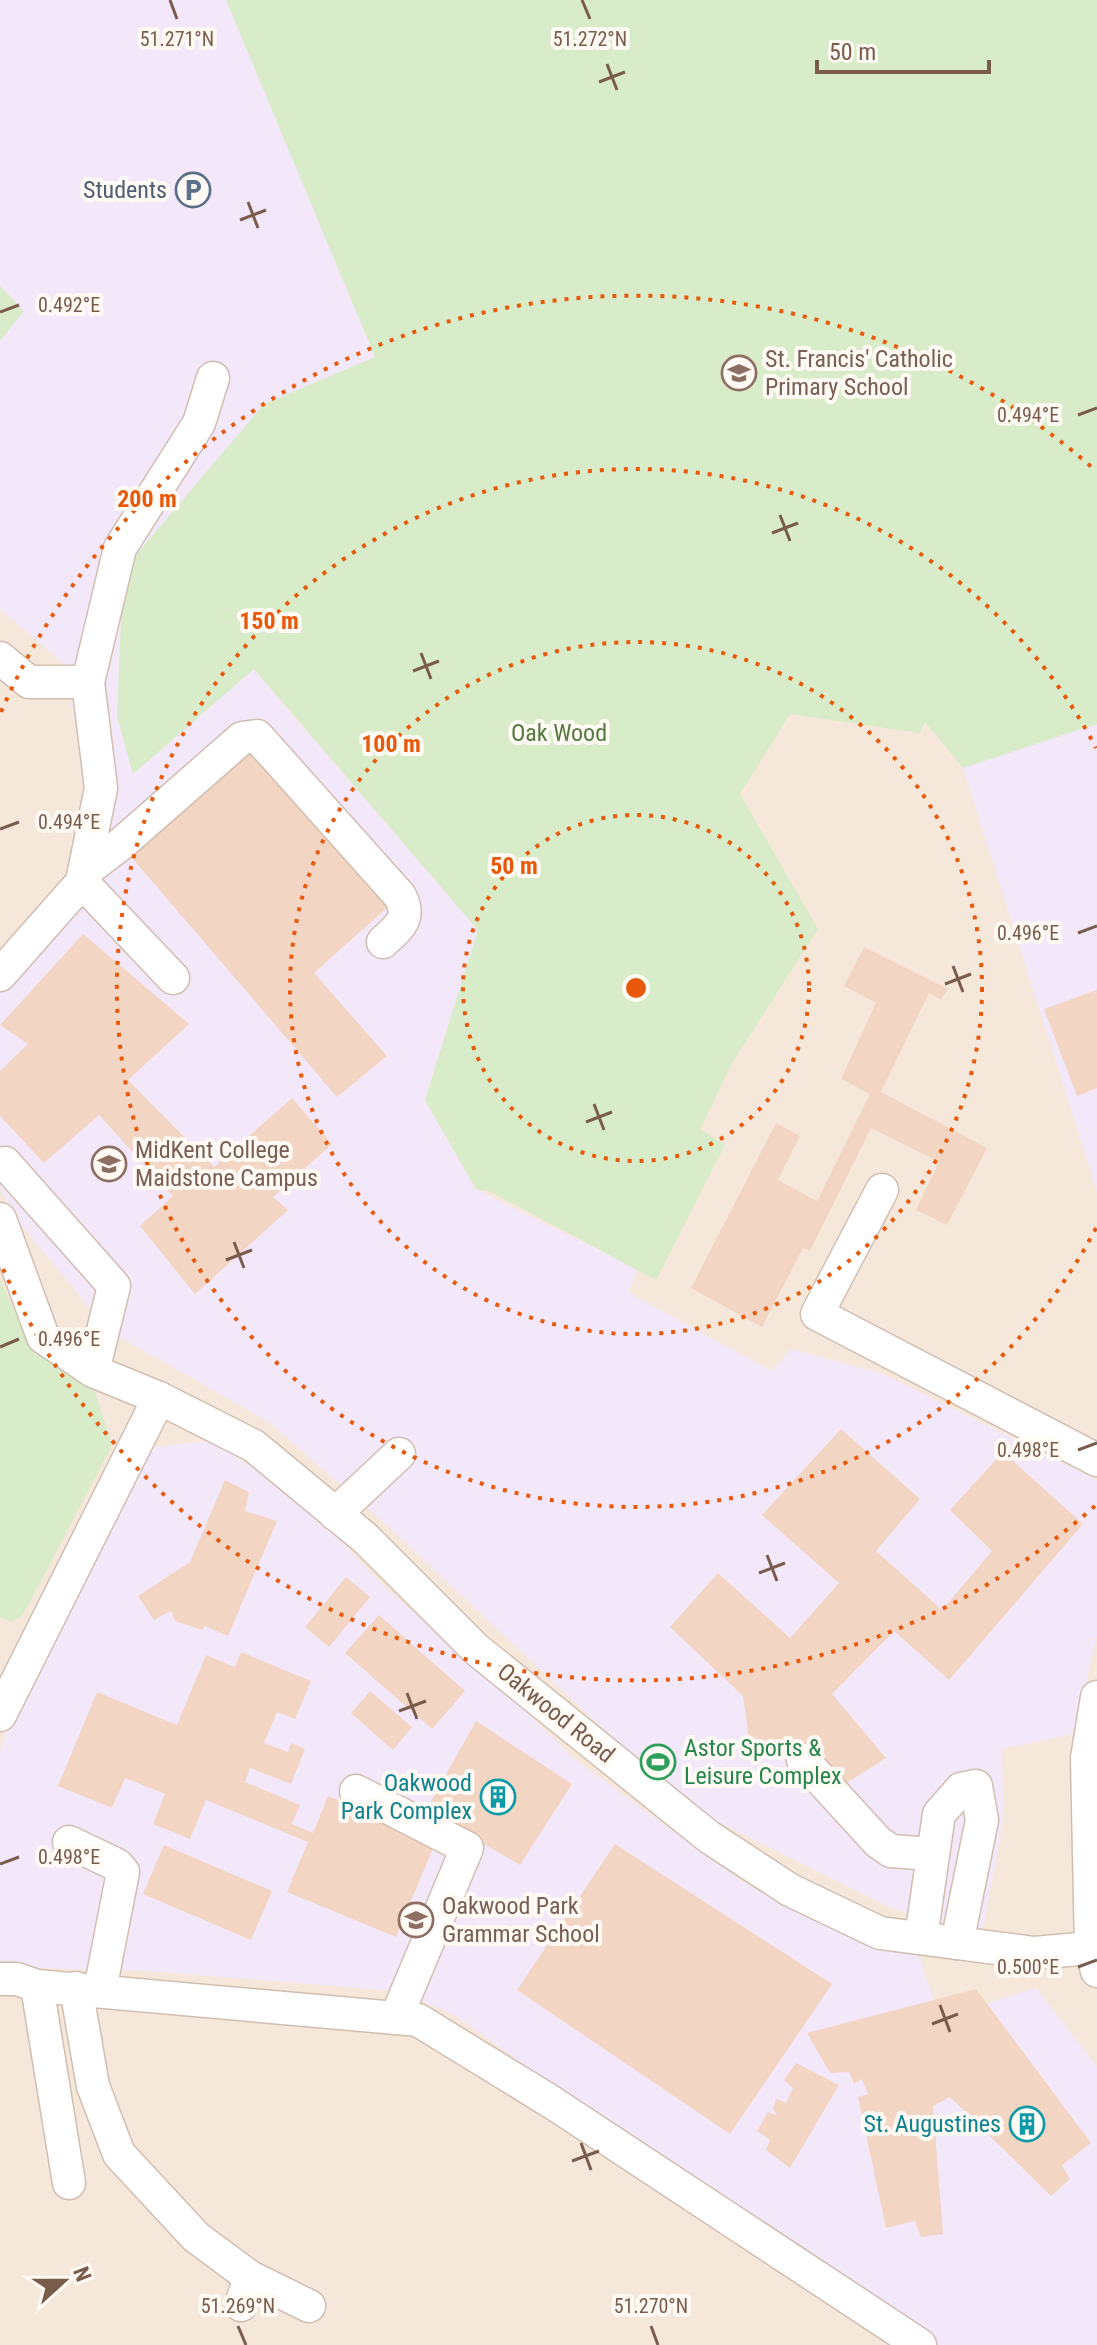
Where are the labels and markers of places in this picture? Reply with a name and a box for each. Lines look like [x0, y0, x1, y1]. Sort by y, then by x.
parking icon: Students [174, 171, 212, 209]
place label: Students [83, 176, 167, 204]
place label: St. Francis' Catholic Primary School [765, 345, 953, 401]
school or university icon: St. Francis' Catholic Primary School [720, 354, 758, 392]
centre of rings [622, 974, 650, 1002]
place label: MidKent College Maidstone Campus [135, 1136, 318, 1192]
school or university icon: MidKent College Maidstone Campus [90, 1145, 128, 1183]
place label: Astor Sports & Leisure Complex [684, 1734, 841, 1790]
sports icon: Astor Sports & Leisure Complex [639, 1743, 677, 1781]
place label: Oakwood Park Complex [341, 1769, 472, 1825]
building icon: Oakwood Park Complex [479, 1778, 517, 1816]
place label: Oakwood Park Grammar School [442, 1892, 600, 1948]
school or university icon: Oakwood Park Grammar School [397, 1901, 435, 1939]
building icon: St. Augustines [1008, 2105, 1046, 2143]
place label: St. Augustines [863, 2110, 1001, 2138]

